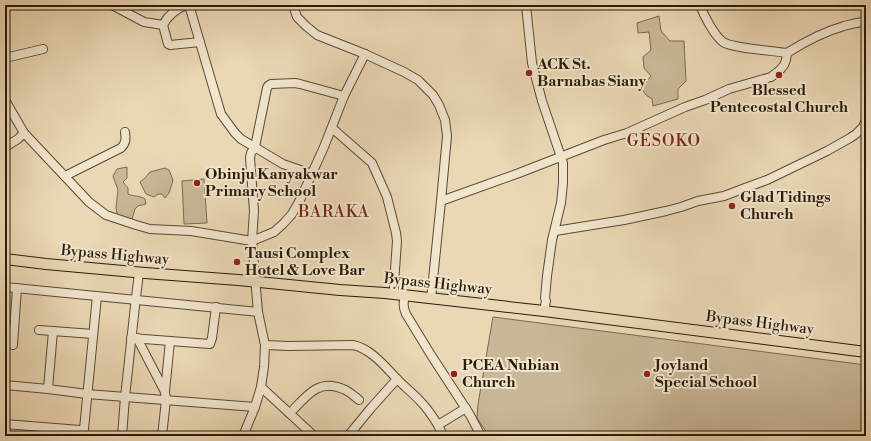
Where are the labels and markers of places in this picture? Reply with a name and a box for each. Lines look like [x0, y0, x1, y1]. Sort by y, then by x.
place label: ACK St. Barnabas Siany [536, 55, 646, 91]
marker: ACK St. Barnabas Siany [524, 68, 534, 78]
marker: Blessed Pentecostal Church [774, 70, 784, 80]
place label: Blessed Pentecostal Church [710, 81, 849, 117]
place label: Obinju Kanyakwar Primary School [205, 165, 338, 201]
marker: Obinju Kanyakwar Primary School [192, 178, 202, 188]
place label: Glad Tidings Church [740, 188, 831, 224]
marker: Glad Tidings Church [727, 201, 737, 211]
place label: Tausi Complex Hotel & Love Bar [245, 244, 366, 280]
marker: Tausi Complex Hotel & Love Bar [232, 257, 242, 267]
place label: PCEA Nubian Church [462, 356, 560, 392]
place label: Joyland Special School [653, 356, 757, 392]
marker: PCEA Nubian Church [449, 369, 459, 379]
marker: Joyland Special School [642, 369, 652, 379]

